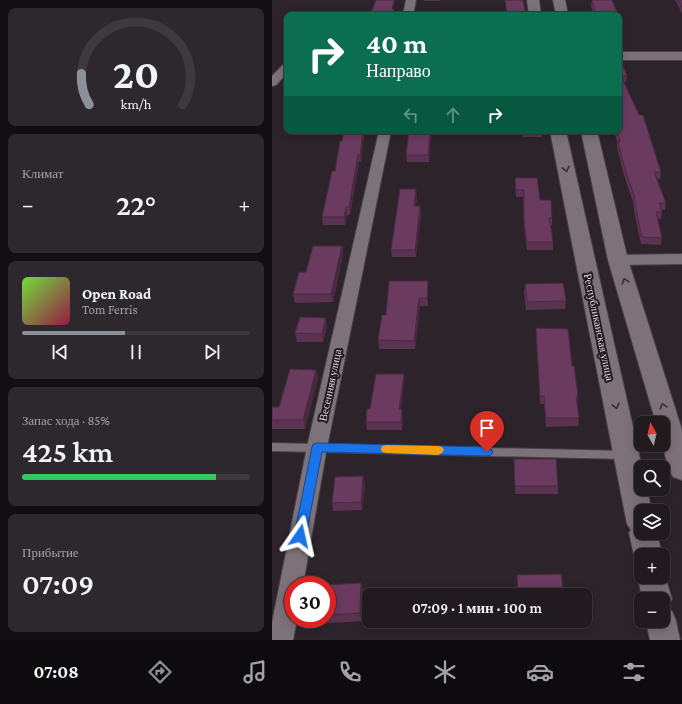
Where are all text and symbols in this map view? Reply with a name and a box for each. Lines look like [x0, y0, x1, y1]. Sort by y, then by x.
icon: right [300, 28, 352, 80]
text: 40 m [366, 28, 427, 59]
text: 20 [113, 51, 159, 97]
text: Направо [366, 61, 431, 81]
text: km/h [121, 96, 152, 112]
icon: left [400, 104, 422, 126]
icon: ahead [442, 104, 464, 126]
icon: right [484, 104, 506, 126]
text: Климат [22, 166, 63, 181]
one-way arrow [561, 166, 569, 172]
text: 22° [116, 188, 156, 221]
text: − [22, 192, 34, 217]
text: + [238, 192, 250, 217]
street label: Республиканская улица [582, 272, 616, 382]
one-way arrow [621, 278, 630, 285]
text: Open Road [82, 286, 151, 302]
text: Tom Ferris [82, 302, 137, 317]
icon: previous [49, 341, 71, 363]
icon: pause [125, 341, 147, 363]
icon: next [201, 341, 223, 363]
street label: Весенняя улица [316, 348, 344, 422]
one-way arrow [659, 402, 667, 409]
one-way arrow [612, 403, 620, 409]
pin [470, 411, 504, 452]
text: Запас хода · 85% [22, 413, 110, 428]
north arrow [634, 416, 670, 452]
map controls [634, 416, 670, 628]
icon: arrive [476, 417, 498, 439]
text: 425 km [22, 435, 113, 468]
button: search [634, 460, 670, 496]
button: layers [634, 504, 670, 540]
position arrow [279, 515, 321, 557]
text: Прибытие [22, 545, 79, 560]
button: + [634, 548, 670, 584]
text: 07:09 [22, 567, 94, 600]
speed limit sign: 30 [284, 576, 336, 628]
button: − [634, 592, 670, 628]
text: 07:09 · 1 мин · 100 m [412, 600, 542, 616]
icon: directions [146, 658, 174, 686]
icon: music [241, 658, 269, 686]
icon: phone [336, 658, 364, 686]
icon: climate [431, 658, 459, 686]
icon: car [526, 658, 554, 686]
icon: filters [620, 658, 648, 686]
text: 07:08 [33, 662, 79, 682]

